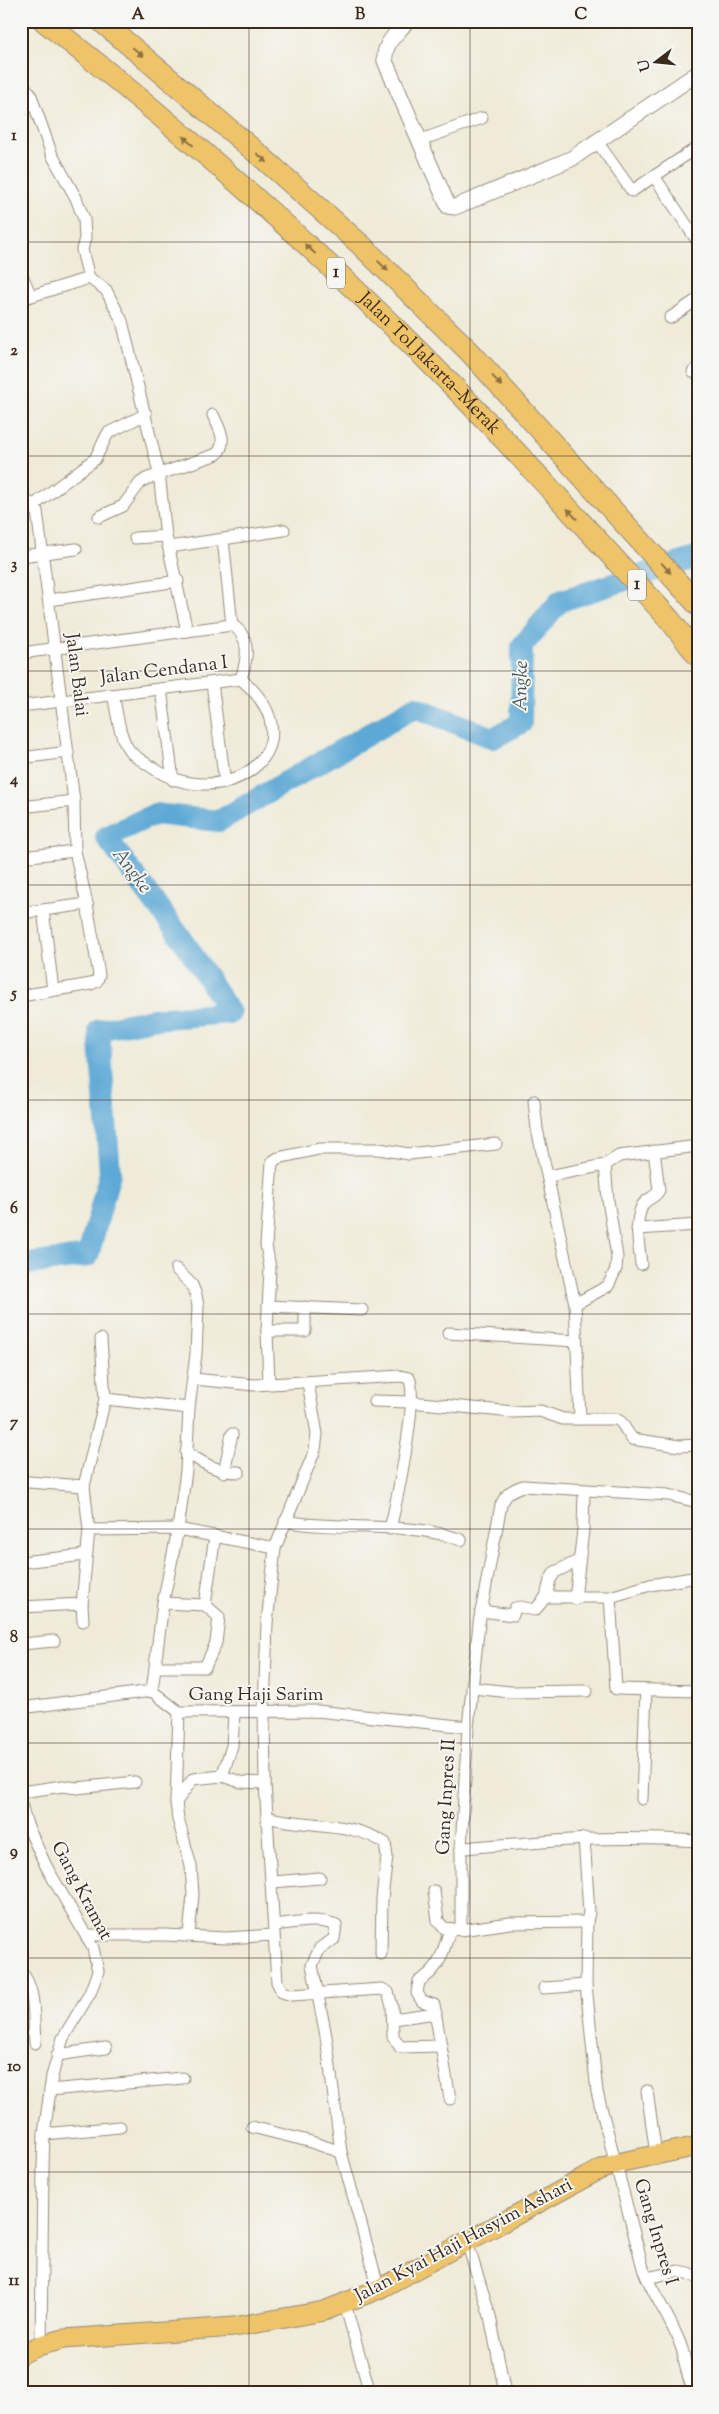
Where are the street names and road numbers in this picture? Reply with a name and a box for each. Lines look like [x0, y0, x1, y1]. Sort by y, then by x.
road number: 1 [327, 258, 345, 288]
street label: Jalan Tol Jakarta–Merak [351, 285, 507, 441]
road number: 1 [628, 570, 646, 600]
street label: Jalan Balai [57, 631, 95, 718]
street label: Jalan Cendana I [98, 650, 229, 692]
street label: Gang Haji Sarim [188, 1682, 324, 1709]
street label: Gang Inpres II [430, 1738, 464, 1856]
street label: Gang Kramat [44, 1837, 119, 1946]
street label: Jalan Kyai Haji Hasyim Ashari [349, 2172, 578, 2310]
street label: Gang Inpres I [626, 2175, 684, 2289]

